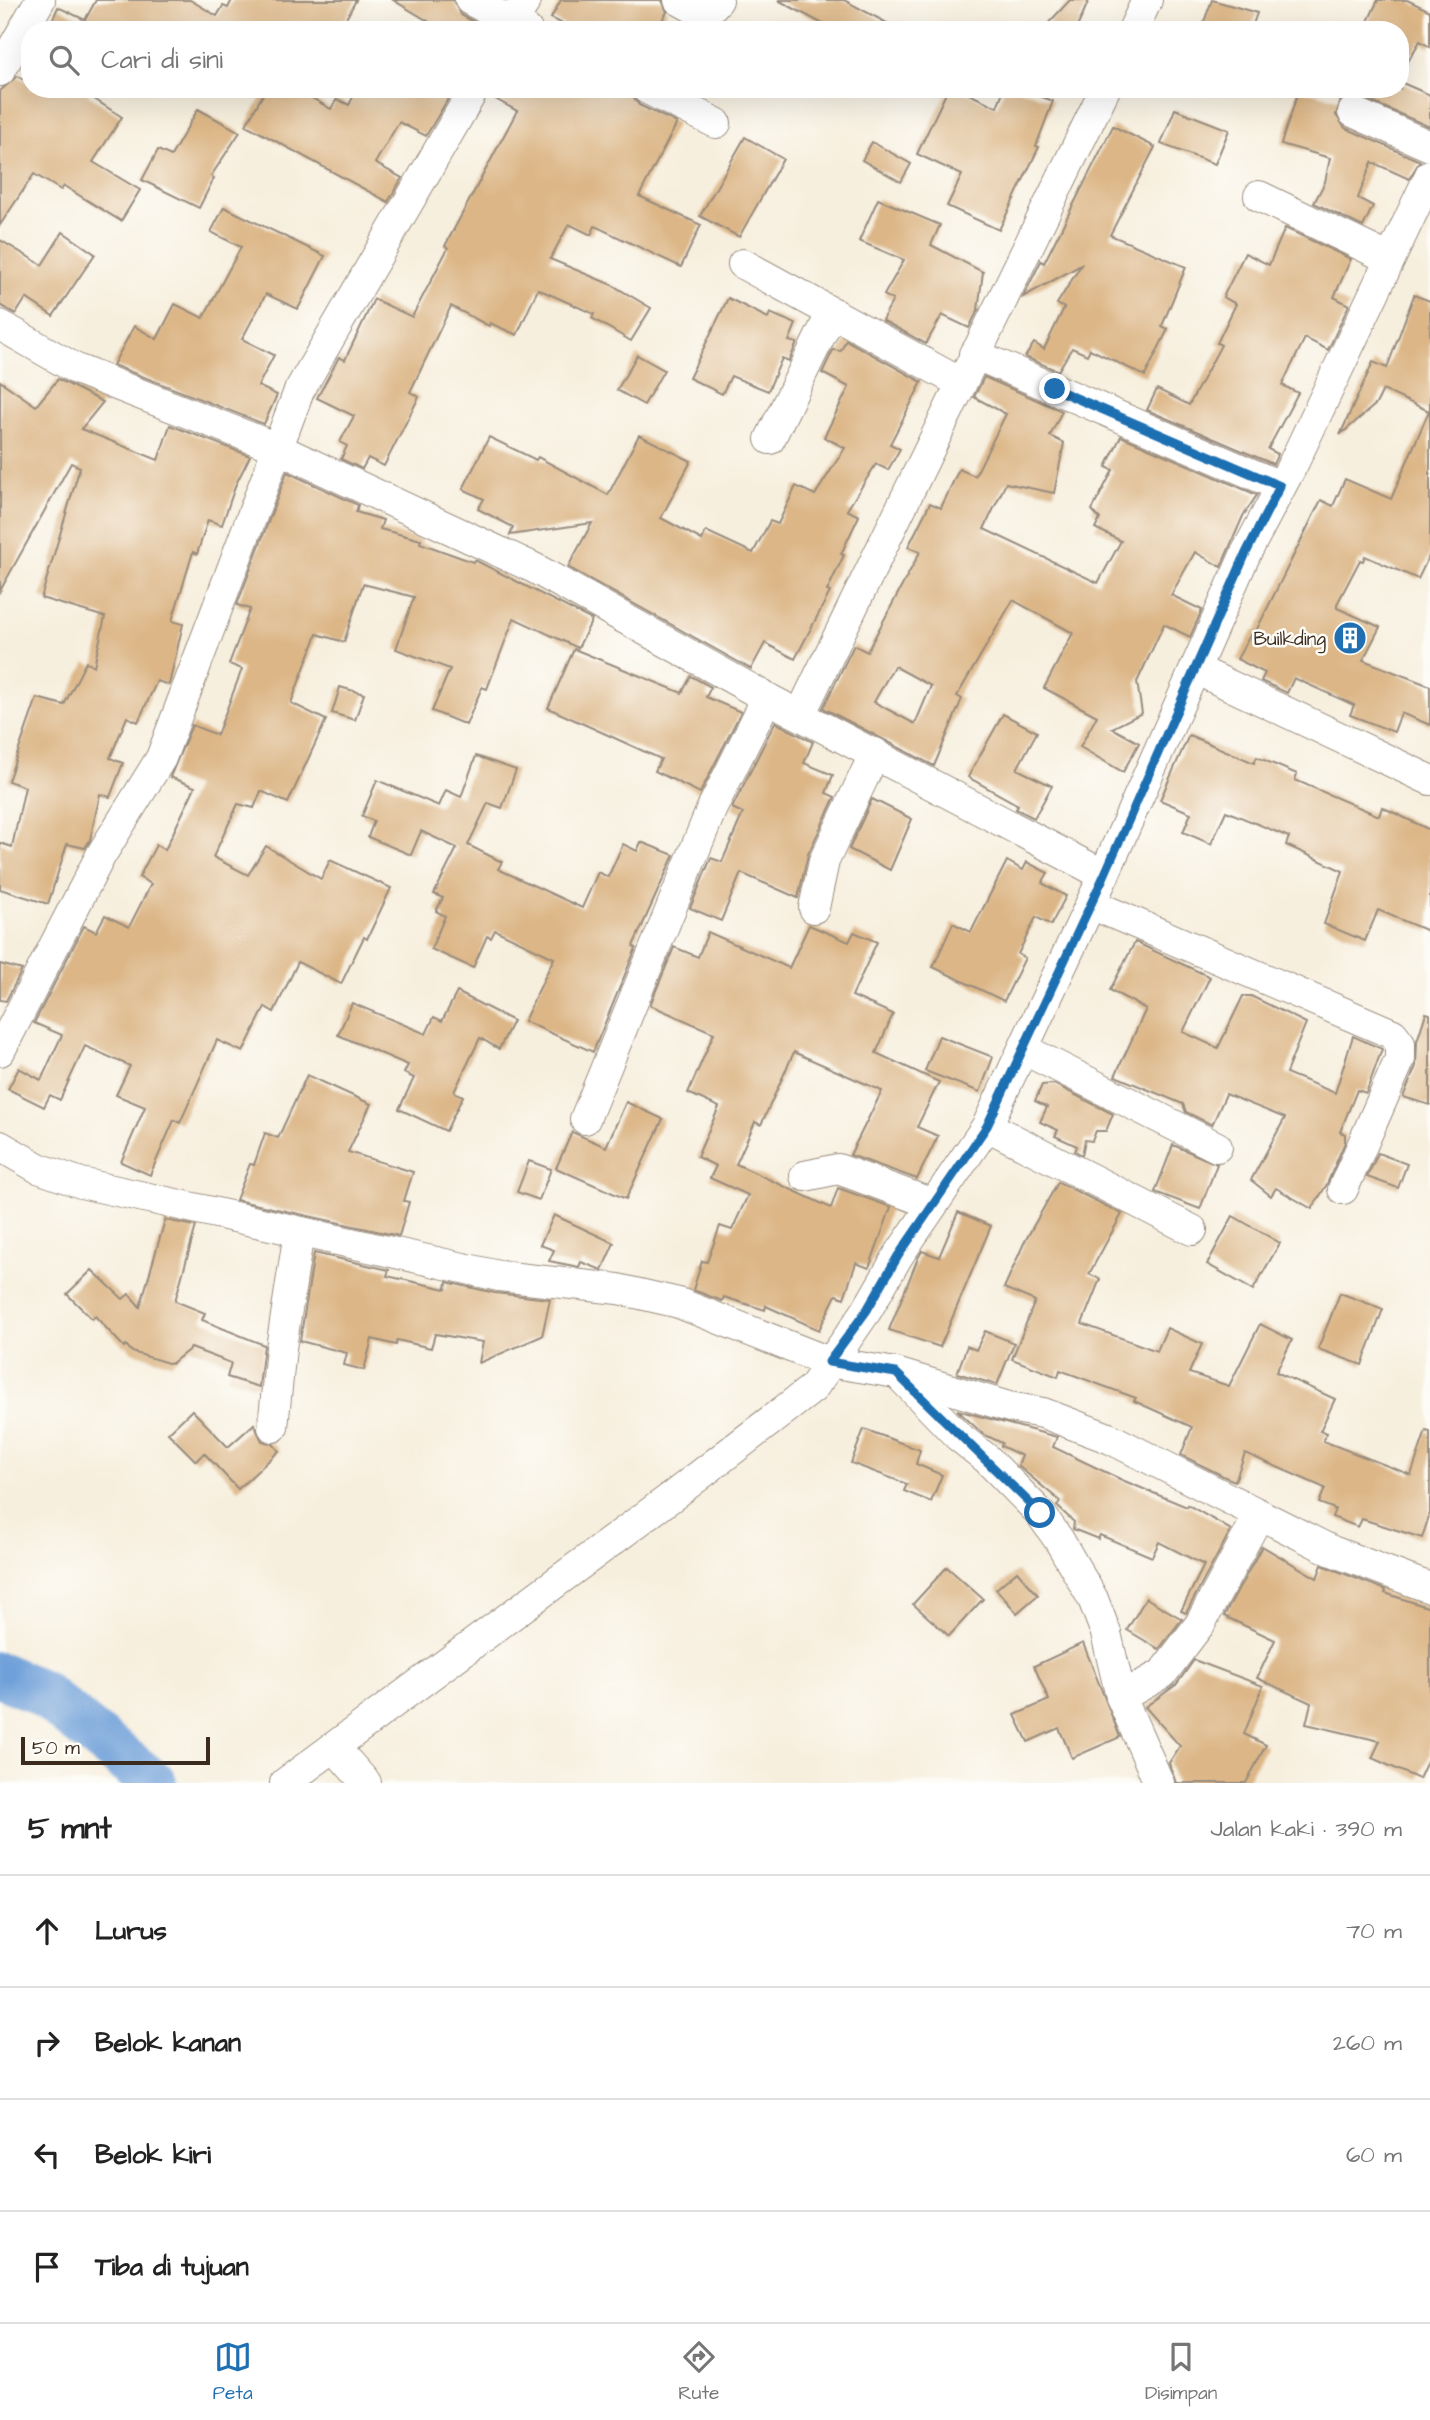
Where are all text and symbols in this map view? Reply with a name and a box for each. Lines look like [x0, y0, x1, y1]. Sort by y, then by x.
search box [21, 21, 1409, 98]
icon: search [45, 41, 83, 79]
text: Cari di sini [101, 42, 223, 78]
route end [1039, 373, 1070, 404]
building icon: Builkding [1331, 619, 1369, 657]
place label: Builkding [1253, 626, 1326, 654]
route start [1024, 1497, 1055, 1528]
scale bar [21, 1734, 210, 1766]
text: 50 m [32, 1735, 80, 1762]
text: 5 mnt [28, 1808, 112, 1850]
text: Jalan kaki · 390 m [1211, 1813, 1402, 1845]
icon: ahead [28, 1912, 66, 1950]
text: Lurus [95, 1913, 167, 1949]
text: 70 m [1346, 1915, 1402, 1947]
icon: right [28, 2024, 66, 2062]
text: Belok kanan [95, 2025, 241, 2061]
text: 260 m [1333, 2027, 1402, 2059]
icon: left [28, 2136, 66, 2174]
text: Belok kiri [95, 2137, 211, 2173]
text: 60 m [1346, 2139, 1402, 2171]
icon: arrive [28, 2248, 66, 2286]
text: Tiba di tujuan [95, 2249, 249, 2285]
tab: Peta [213, 2338, 253, 2407]
tab: Rute [678, 2338, 719, 2407]
tab: Disimpan [1145, 2338, 1217, 2407]

